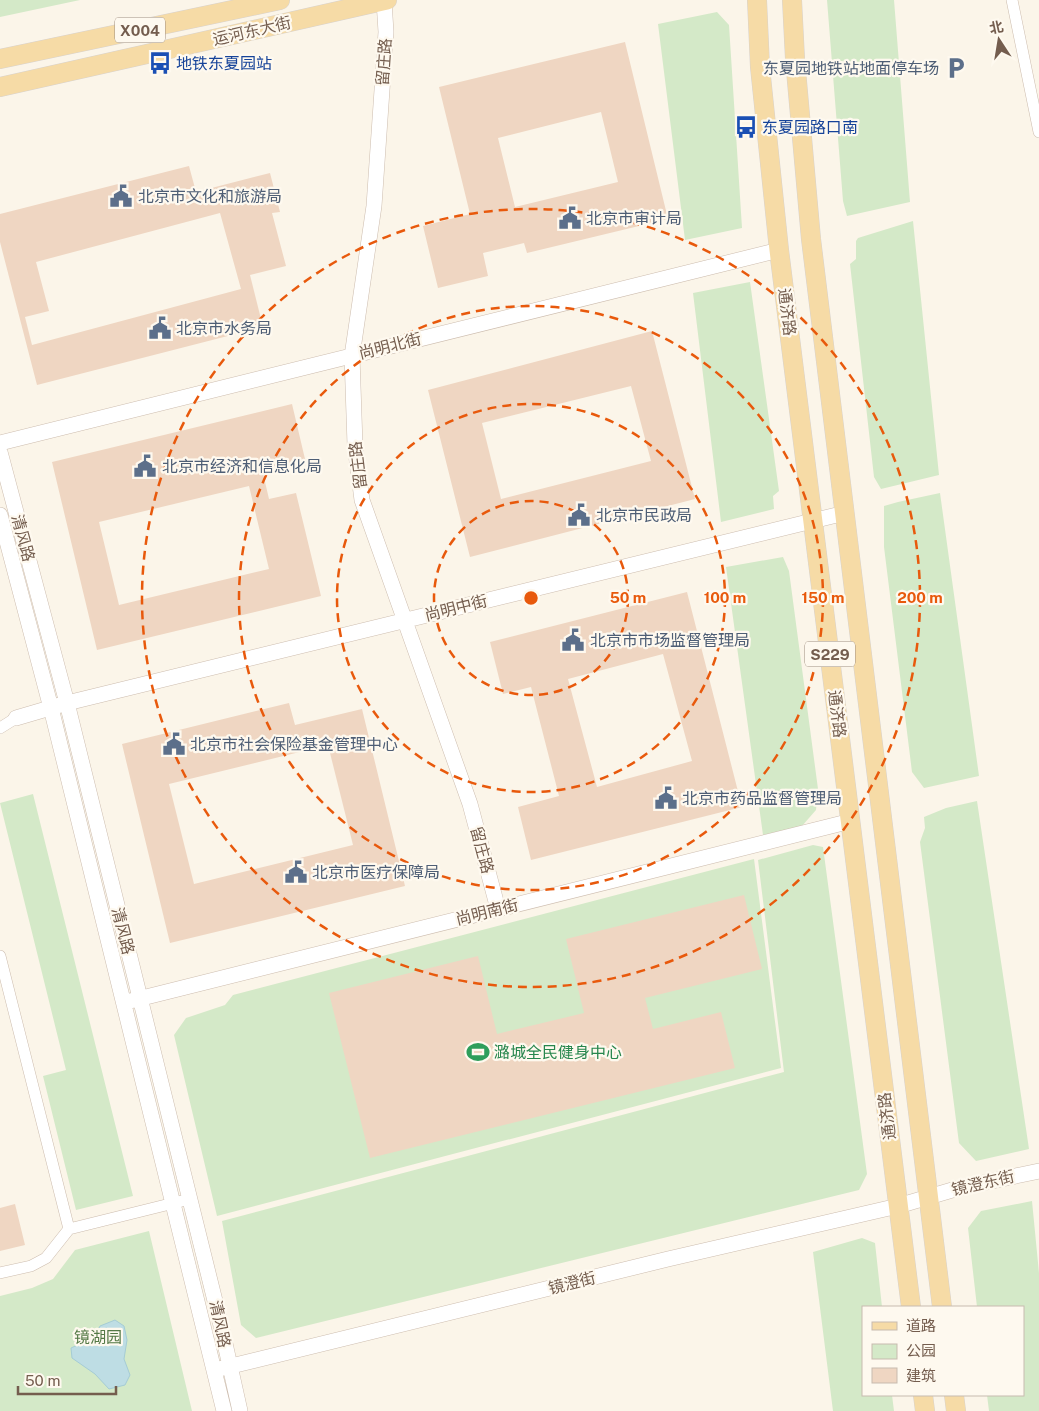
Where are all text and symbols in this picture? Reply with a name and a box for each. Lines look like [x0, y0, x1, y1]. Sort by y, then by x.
street label: 运河东大街 [211, 13, 293, 49]
north arrow [974, 15, 1024, 65]
road number: X004 [115, 18, 165, 42]
text: 北 [988, 18, 1005, 37]
street label: 留庄路 [373, 37, 395, 87]
bus stop icon: 地铁东夏园站 [147, 50, 173, 76]
place label: 地铁东夏园站 [176, 54, 272, 73]
parking icon: 东夏园地铁站地面停车场 [943, 55, 969, 81]
place label: 东夏园地铁站地面停车场 [763, 59, 939, 78]
bus stop icon: 东夏园路口南 [733, 114, 759, 140]
place label: 东夏园路口南 [762, 118, 858, 137]
public building icon: 北京市文化和旅游局 [108, 183, 134, 209]
place label: 北京市文化和旅游局 [138, 187, 282, 206]
public building icon: 北京市审计局 [557, 205, 583, 231]
place label: 北京市审计局 [586, 209, 682, 228]
street label: 通济路 [775, 287, 799, 337]
public building icon: 北京市水务局 [147, 315, 173, 341]
place label: 北京市水务局 [176, 319, 272, 338]
street label: 尚明北街 [357, 329, 423, 363]
street label: 留庄路 [346, 440, 370, 490]
public building icon: 北京市经济和信息化局 [132, 453, 158, 479]
place label: 北京市经济和信息化局 [162, 457, 322, 476]
public building icon: 北京市民政局 [566, 502, 592, 528]
place label: 北京市民政局 [596, 506, 692, 525]
street label: 清风路 [8, 512, 38, 564]
centre of rings [522, 589, 540, 607]
text: 50 m [610, 589, 646, 606]
text: 100 m [704, 589, 746, 606]
text: 150 m [801, 589, 845, 606]
text: 200 m [897, 589, 943, 606]
street label: 尚明中街 [423, 591, 489, 625]
public building icon: 北京市市场监督管理局 [560, 627, 586, 653]
place label: 北京市市场监督管理局 [590, 631, 750, 650]
road number: S229 [805, 642, 855, 666]
street label: 通济路 [825, 689, 849, 739]
public building icon: 北京市社会保险基金管理中心 [161, 731, 187, 757]
place label: 北京市社会保险基金管理中心 [190, 735, 398, 754]
public building icon: 北京市药品监督管理局 [653, 785, 679, 811]
place label: 北京市药品监督管理局 [682, 789, 842, 808]
street label: 留庄路 [467, 824, 497, 876]
public building icon: 北京市医疗保障局 [283, 859, 309, 885]
place label: 北京市医疗保障局 [312, 863, 440, 882]
street label: 尚明南街 [454, 895, 520, 929]
street label: 清风路 [108, 905, 138, 957]
sports icon: 潞城全民健身中心 [465, 1039, 491, 1065]
place label: 潞城全民健身中心 [494, 1043, 622, 1062]
street label: 通济路 [875, 1091, 899, 1141]
street label: 镜澄东街 [950, 1167, 1016, 1199]
street label: 镜澄街 [546, 1268, 598, 1298]
street label: 清风路 [206, 1299, 234, 1349]
legend [862, 1306, 1024, 1396]
text: 道路 [906, 1317, 936, 1334]
park label: 镜湖园 [74, 1328, 122, 1347]
text: 公园 [906, 1342, 936, 1359]
scale bar [18, 1364, 115, 1396]
text: 建筑 [906, 1367, 936, 1384]
text: 50 m [25, 1372, 60, 1389]

